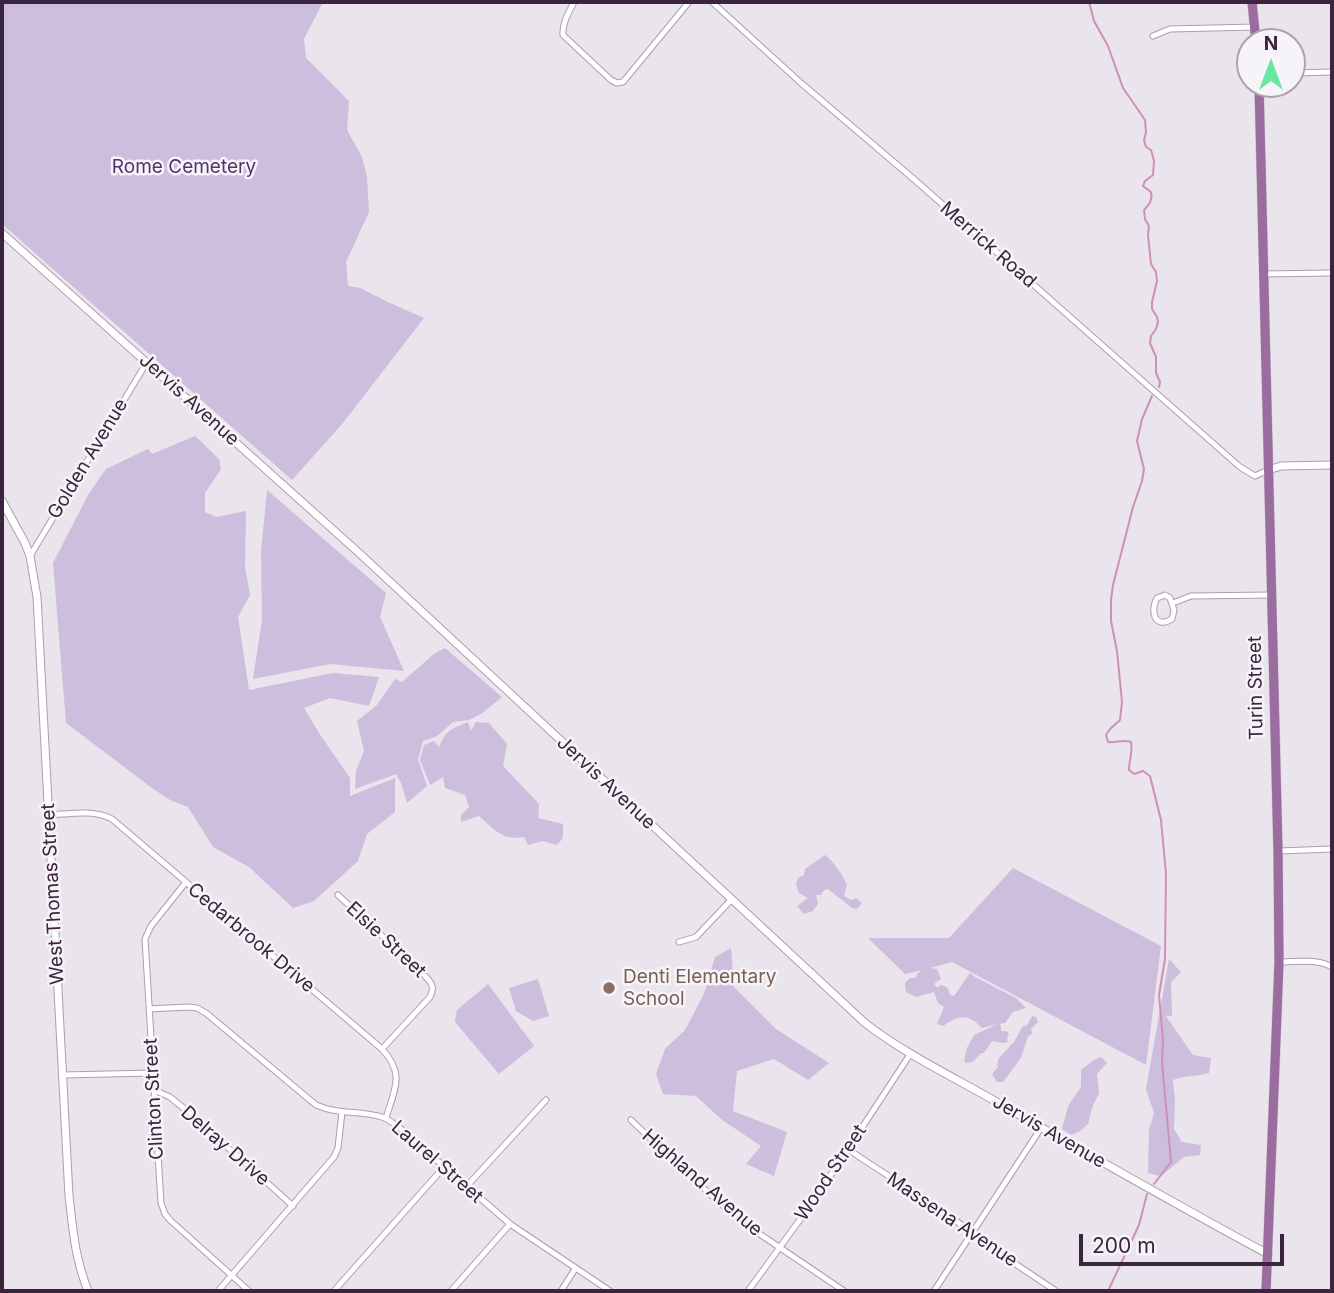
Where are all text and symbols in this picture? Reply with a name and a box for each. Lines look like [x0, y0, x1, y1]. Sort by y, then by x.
north arrow [1236, 28, 1306, 98]
text: N [1264, 32, 1278, 55]
park label: Rome Cemetery [112, 156, 256, 178]
street label: Merrick Road [935, 197, 1041, 293]
street label: Jervis Avenue [134, 349, 244, 451]
street label: Golden Avenue [43, 395, 133, 523]
street label: Turin Street [1244, 636, 1268, 740]
street label: Jervis Avenue [552, 731, 660, 835]
street label: West Thomas Street [37, 803, 69, 985]
street label: Cedarbrook Drive [183, 878, 319, 998]
street label: Elsie Street [341, 897, 431, 983]
place label: Denti Elementary School [623, 966, 776, 1010]
marker: Denti Elementary School [601, 980, 617, 996]
street label: Clinton Street [139, 1038, 169, 1160]
street label: Jervis Avenue [988, 1090, 1110, 1174]
street label: Delray Drive [176, 1101, 274, 1191]
street label: Laurel Street [386, 1116, 488, 1208]
street label: Wood Street [790, 1121, 872, 1225]
street label: Highland Avenue [637, 1125, 767, 1241]
street label: Massena Avenue [882, 1168, 1022, 1272]
scale bar [1082, 1220, 1287, 1264]
text: 200 m [1092, 1233, 1156, 1258]

